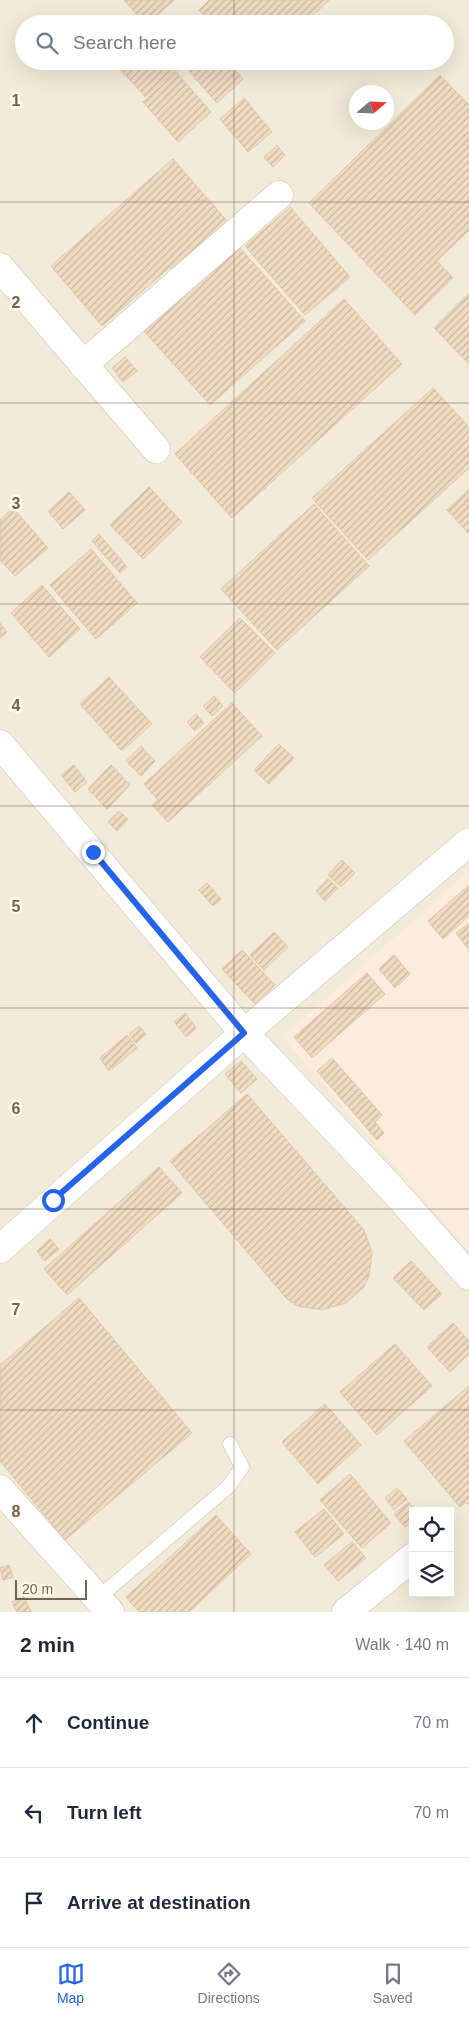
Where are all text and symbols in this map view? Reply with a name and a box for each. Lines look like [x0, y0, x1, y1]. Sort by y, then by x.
search box [15, 15, 454, 70]
icon: search [33, 29, 61, 57]
text: Search here [73, 32, 177, 53]
north arrow [349, 85, 394, 130]
text: 1 [12, 92, 21, 109]
text: 2 [12, 294, 21, 311]
text: 3 [12, 495, 21, 512]
text: 4 [12, 697, 21, 714]
route end [82, 841, 105, 864]
text: 5 [12, 898, 21, 915]
text: 6 [12, 1100, 21, 1117]
route start [42, 1189, 65, 1212]
text: 7 [12, 1301, 21, 1318]
text: 8 [12, 1503, 21, 1520]
map controls [409, 1507, 454, 1597]
button: locate [409, 1507, 454, 1552]
button: layers [409, 1552, 454, 1597]
scale bar [15, 1577, 88, 1600]
text: 20 m [22, 1581, 53, 1597]
text: 2 min [20, 1633, 75, 1656]
text: Walk · 140 m [355, 1636, 449, 1653]
icon: ahead [20, 1709, 48, 1737]
text: Continue [67, 1712, 149, 1733]
text: 70 m [413, 1714, 449, 1731]
icon: left [20, 1799, 48, 1827]
text: Turn left [67, 1802, 142, 1823]
text: 70 m [413, 1804, 449, 1821]
icon: arrive [20, 1889, 48, 1917]
text: Arrive at destination [67, 1892, 251, 1913]
tab: Map [57, 1960, 85, 2006]
tab: Directions [198, 1960, 260, 2006]
tab: Saved [373, 1960, 412, 2006]

